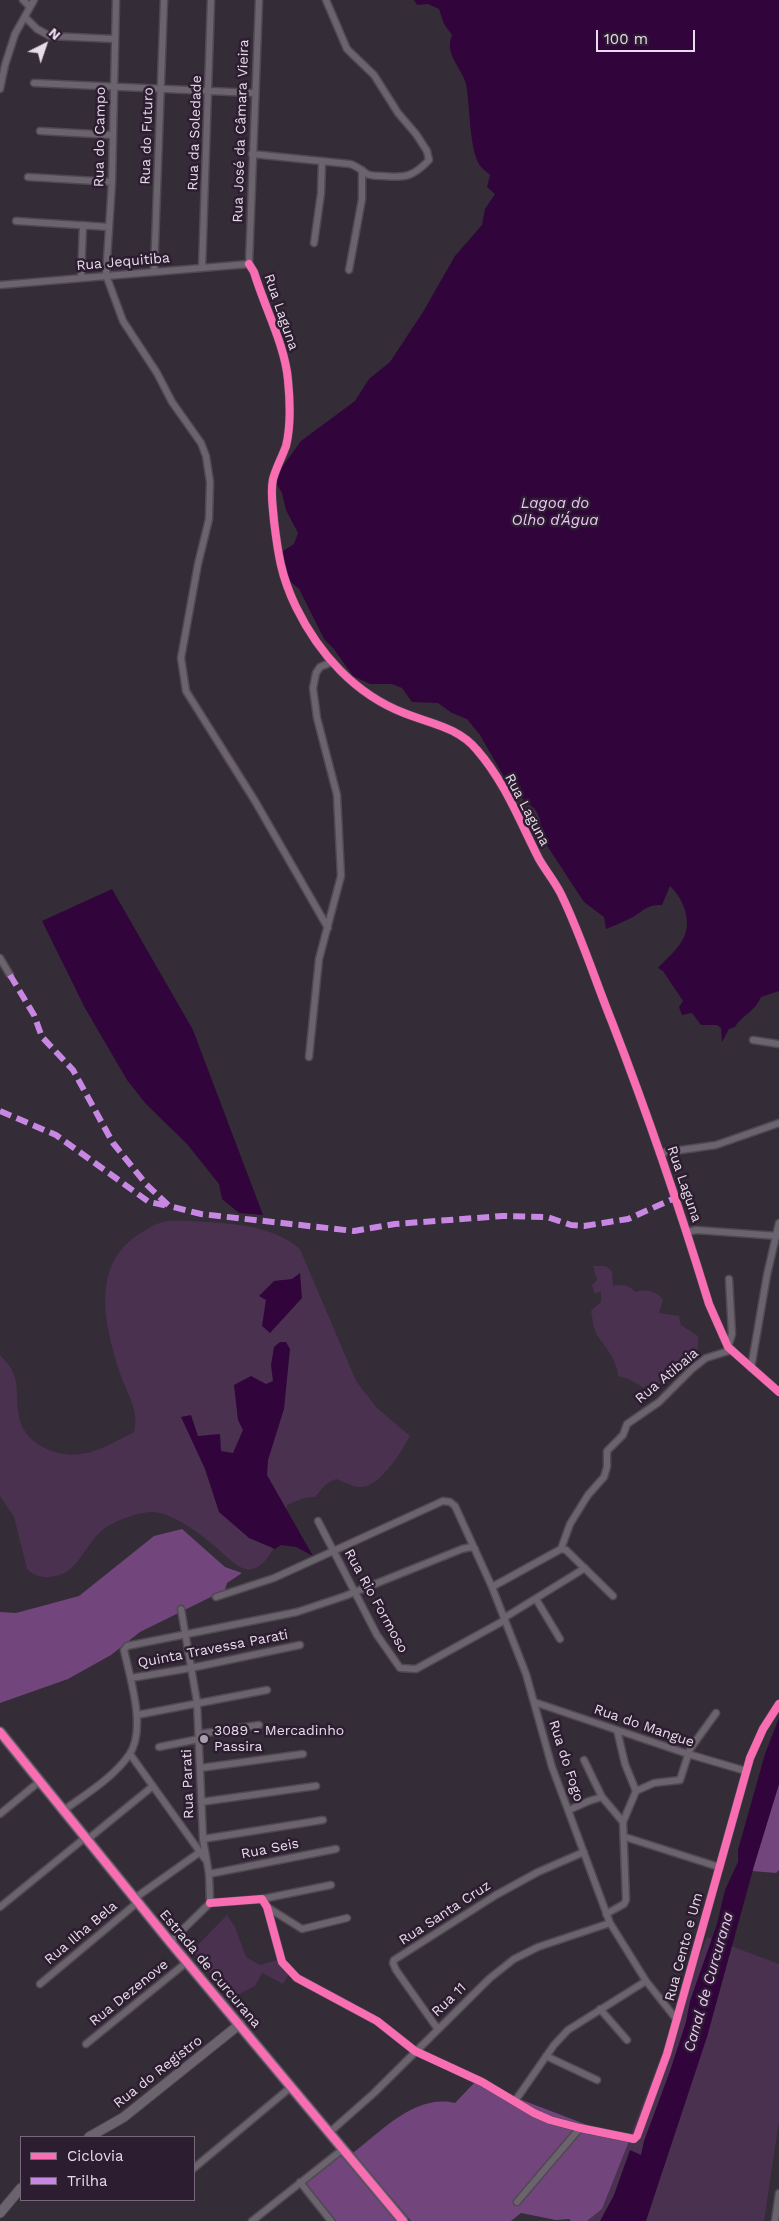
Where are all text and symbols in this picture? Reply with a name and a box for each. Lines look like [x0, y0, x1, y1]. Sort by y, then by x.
north arrow [20, 20, 70, 70]
scale bar [599, 20, 698, 52]
text: N [46, 24, 64, 43]
text: 100 m [604, 30, 648, 48]
street label: Rua José da Câmara Vieira [229, 39, 253, 223]
street label: Rua da Soledade [185, 75, 205, 191]
street label: Rua do Campo [91, 87, 109, 187]
street label: Rua do Futuro [137, 87, 157, 185]
street label: Rua Jequitiba [76, 250, 170, 274]
street label: Rua Laguna [260, 272, 302, 352]
water label: Lagoa do Olho d'Água [512, 495, 598, 530]
street label: Rua Laguna [501, 771, 553, 849]
street label: Rua Laguna [663, 1144, 705, 1224]
street label: Rua Atibaia [632, 1345, 702, 1407]
street label: Rua Rio Formoso [341, 1546, 411, 1656]
street label: Quinta Travessa Parati [136, 1626, 290, 1672]
street label: Rua do Mangue [592, 1701, 696, 1751]
street label: Rua do Fogo [545, 1718, 587, 1804]
place label: 3089 - Mercadinho Passira [214, 1723, 344, 1755]
marker: 3089 - Mercadinho Passira [198, 1733, 210, 1745]
street label: Rua Parati [178, 1749, 198, 1819]
street label: Rua Seis [240, 1835, 300, 1863]
street label: Rua Santa Cruz [396, 1877, 494, 1949]
street label: Rua Cento e Um [661, 1891, 707, 2003]
street label: Rua Ilha Bela [41, 1898, 121, 1968]
street label: Estrada de Curcurana [156, 1907, 264, 2031]
water label: Canal de Curcurana [680, 1910, 738, 2054]
street label: Rua Dezenove [86, 1956, 172, 2030]
street label: Rua 11 [428, 1980, 470, 2020]
street label: Rua do Registro [110, 2032, 206, 2112]
legend [20, 2136, 195, 2201]
text: Ciclovia [67, 2147, 124, 2165]
text: Trilha [67, 2172, 108, 2190]

